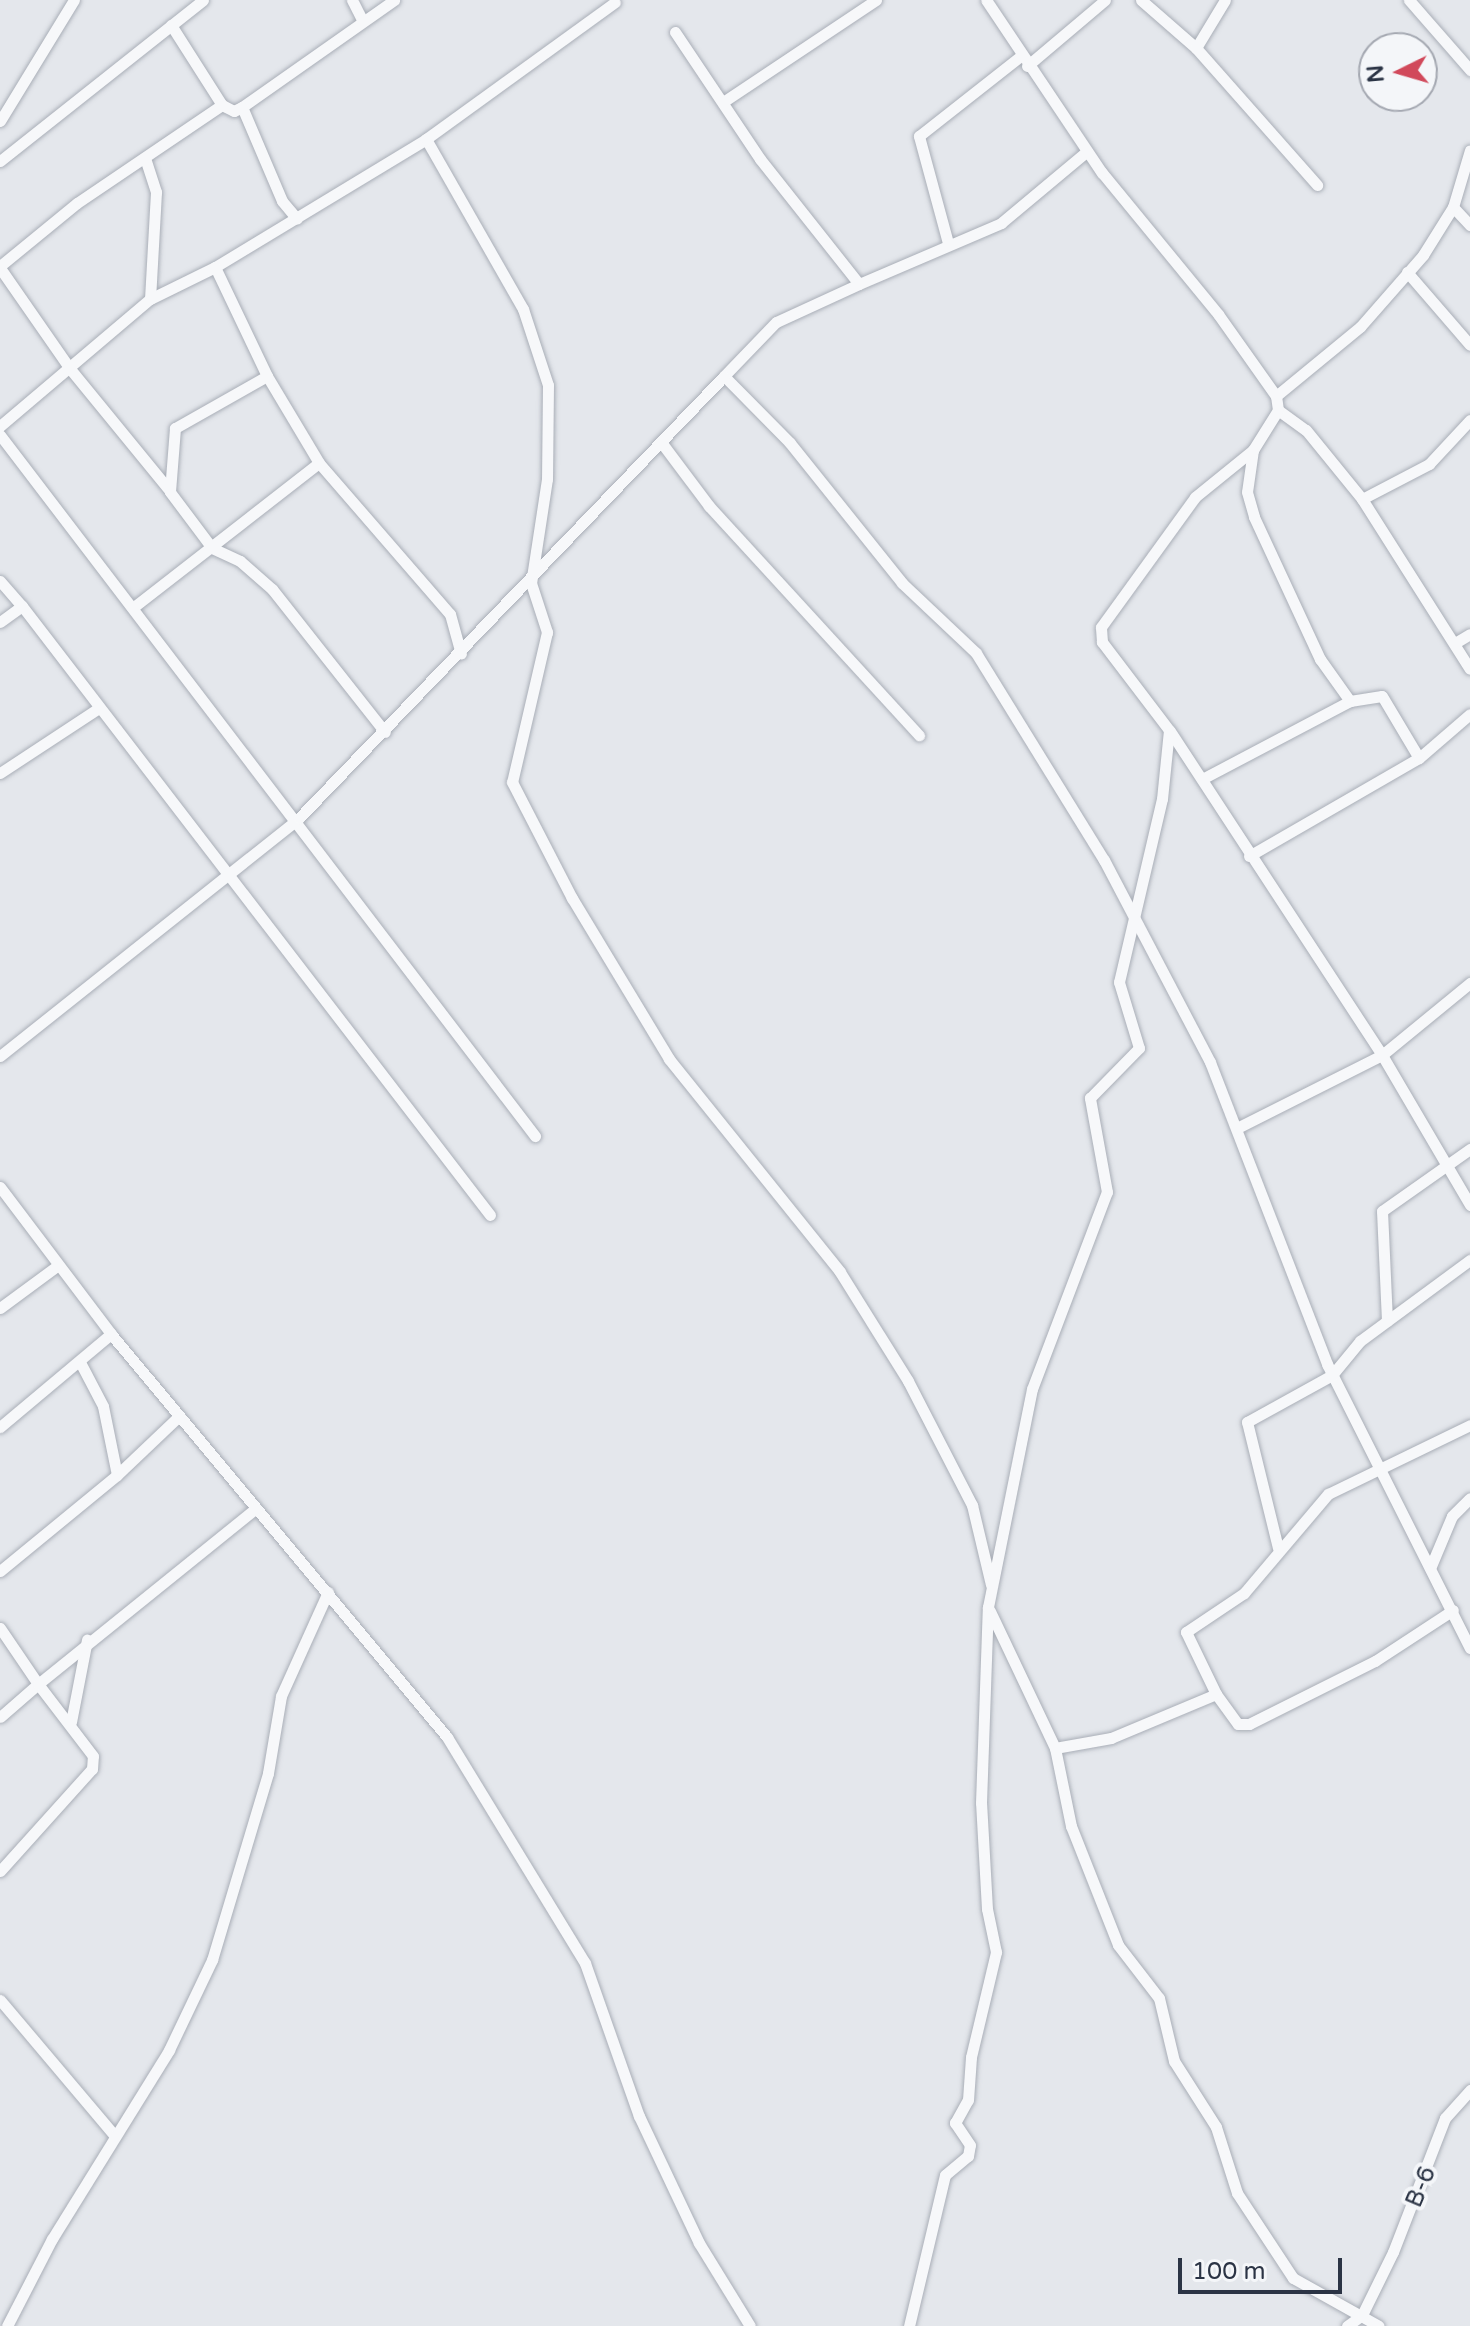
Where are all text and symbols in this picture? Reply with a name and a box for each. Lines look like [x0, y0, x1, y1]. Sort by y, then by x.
north arrow [1358, 32, 1438, 112]
text: N [1362, 64, 1390, 84]
street label: B-6 [1400, 2162, 1442, 2212]
scale bar [1182, 2242, 1346, 2292]
text: 100 m [1192, 2257, 1266, 2286]

